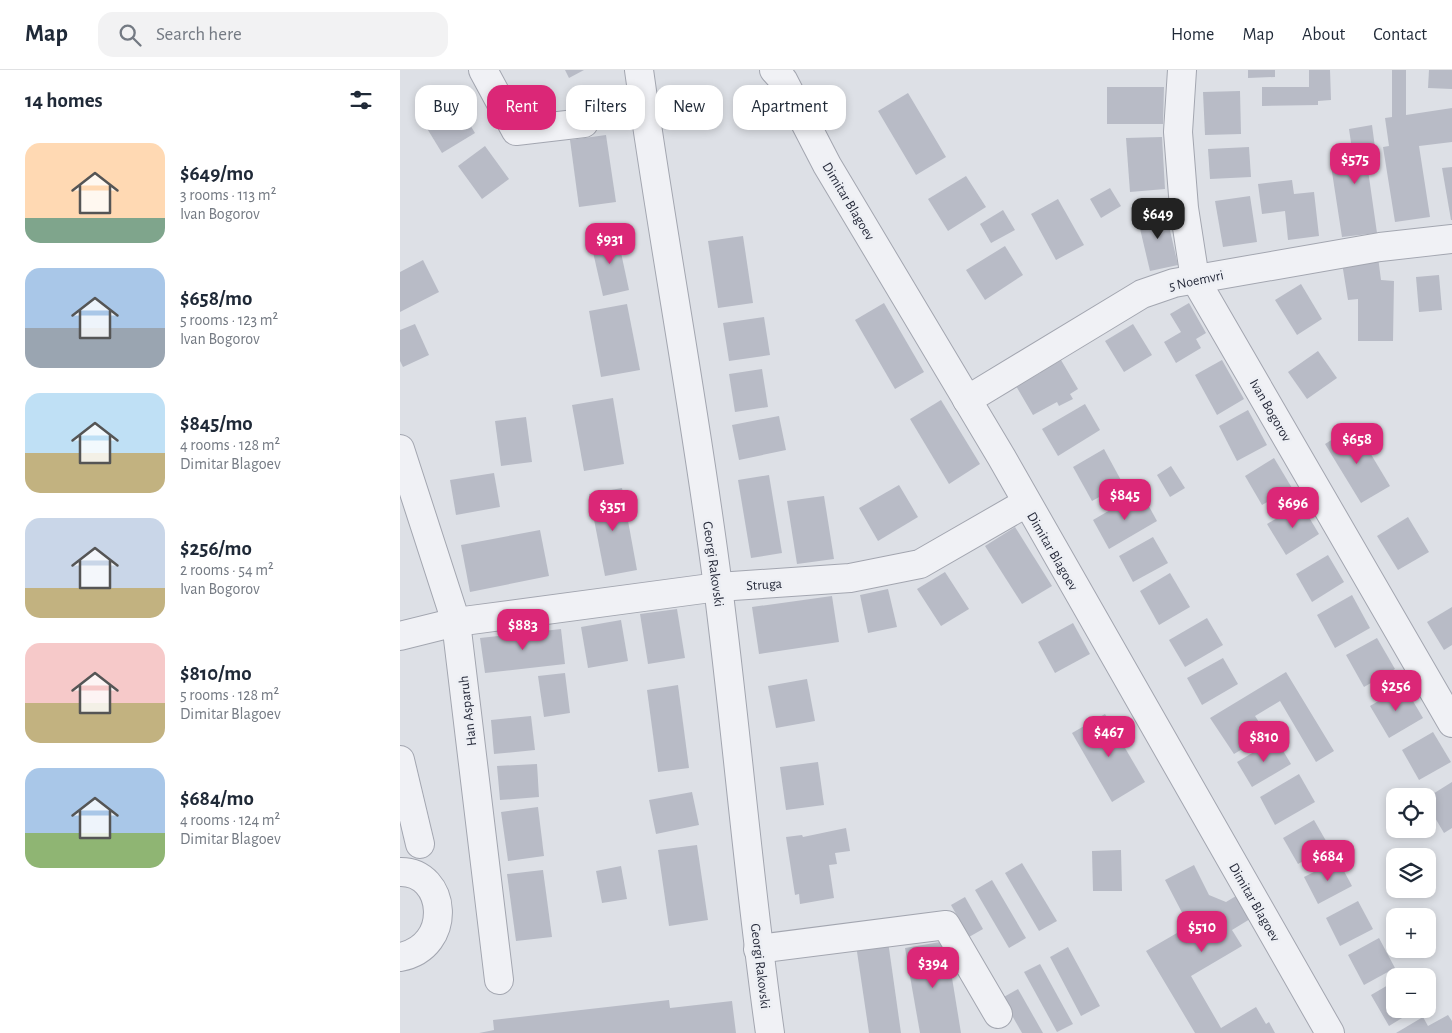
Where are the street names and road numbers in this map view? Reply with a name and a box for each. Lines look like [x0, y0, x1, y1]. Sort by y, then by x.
street label: Dimitar Blagoev [819, 160, 877, 243]
street label: 5 Noemvri [1168, 268, 1225, 294]
street label: Ivan Bogorov [1247, 377, 1294, 444]
street label: Dimitar Blagoev [1024, 510, 1080, 593]
street label: Georgi Rakovski [700, 521, 726, 608]
street label: Struga [746, 577, 783, 593]
street label: Han Asparuh [457, 675, 479, 747]
street label: Dimitar Blagoev [1226, 861, 1282, 944]
street label: Georgi Rakovski [748, 923, 772, 1010]

